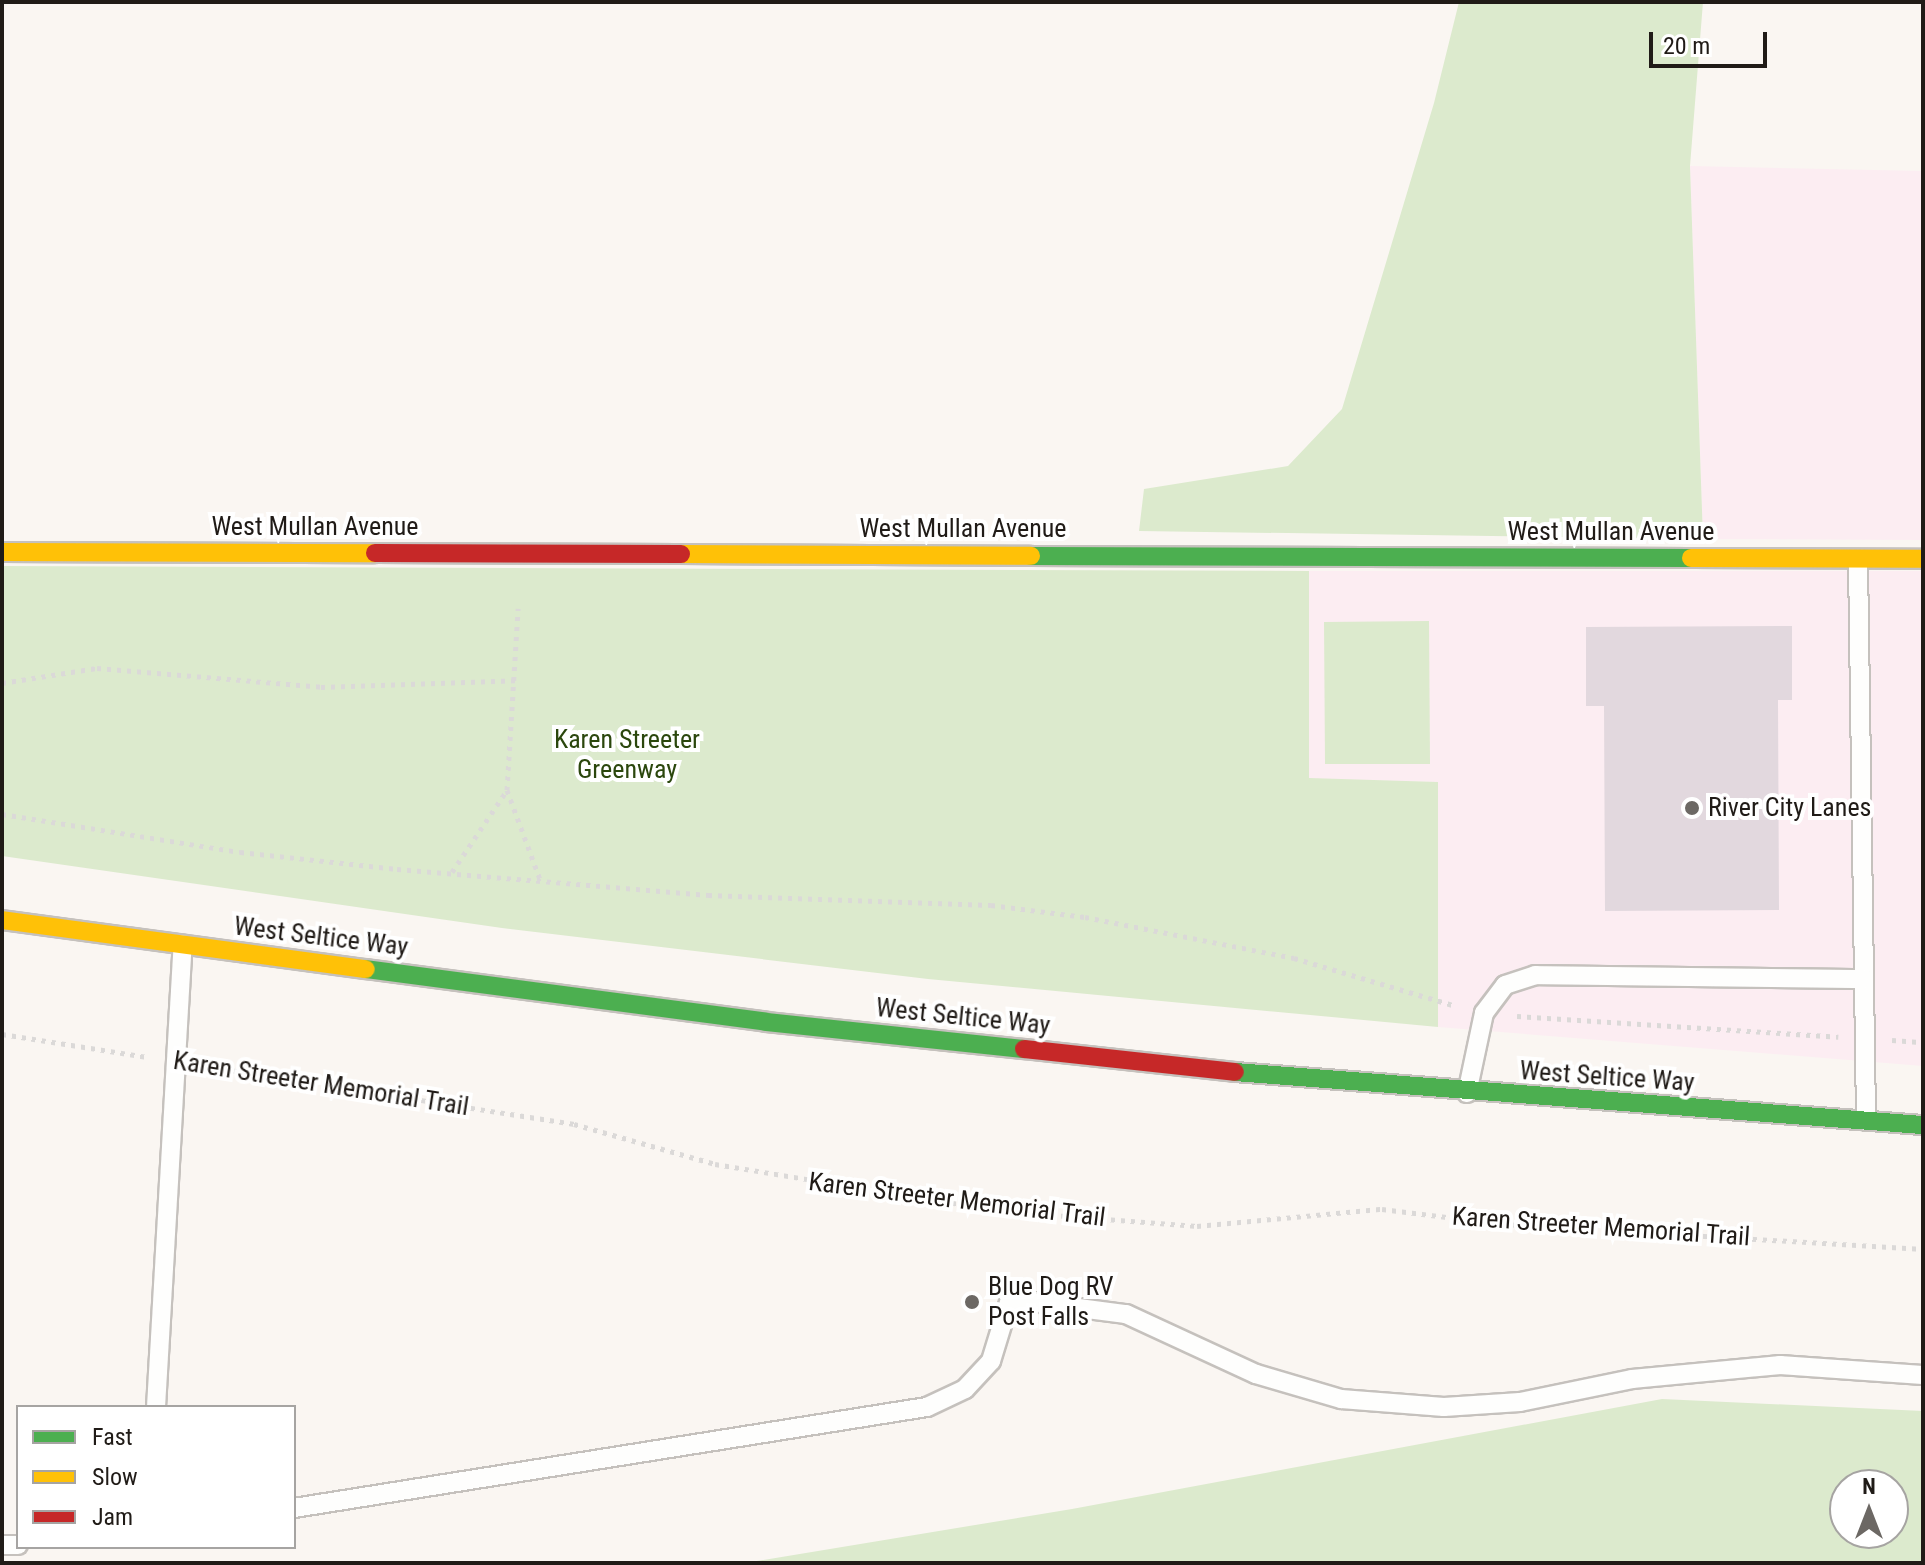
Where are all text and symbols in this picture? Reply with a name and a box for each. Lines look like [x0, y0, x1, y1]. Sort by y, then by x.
scale bar [1653, 16, 1771, 66]
text: 20 m [1663, 32, 1710, 60]
street label: West Mullan Avenue [211, 511, 419, 543]
street label: West Mullan Avenue [859, 513, 1067, 545]
street label: West Mullan Avenue [1507, 516, 1715, 548]
park label: Karen Streeter Greenway [554, 724, 700, 786]
place label: River City Lanes [1708, 792, 1871, 824]
marker: River City Lanes [1683, 799, 1701, 817]
street label: West Seltice Way [232, 911, 410, 963]
street label: West Seltice Way [874, 992, 1052, 1042]
street label: Karen Streeter Memorial Trail [171, 1045, 471, 1123]
street label: West Seltice Way [1519, 1055, 1695, 1099]
street label: Karen Streeter Memorial Trail [807, 1166, 1107, 1234]
street label: Karen Streeter Memorial Trail [1451, 1201, 1751, 1253]
place label: Blue Dog RV Post Falls [988, 1271, 1114, 1332]
marker: Blue Dog RV Post Falls [963, 1293, 981, 1311]
legend [16, 1405, 296, 1549]
text: Fast [92, 1423, 133, 1451]
text: Slow [92, 1463, 138, 1491]
north arrow [1829, 1469, 1909, 1549]
text: N [1862, 1474, 1876, 1499]
text: Jam [92, 1503, 133, 1531]

